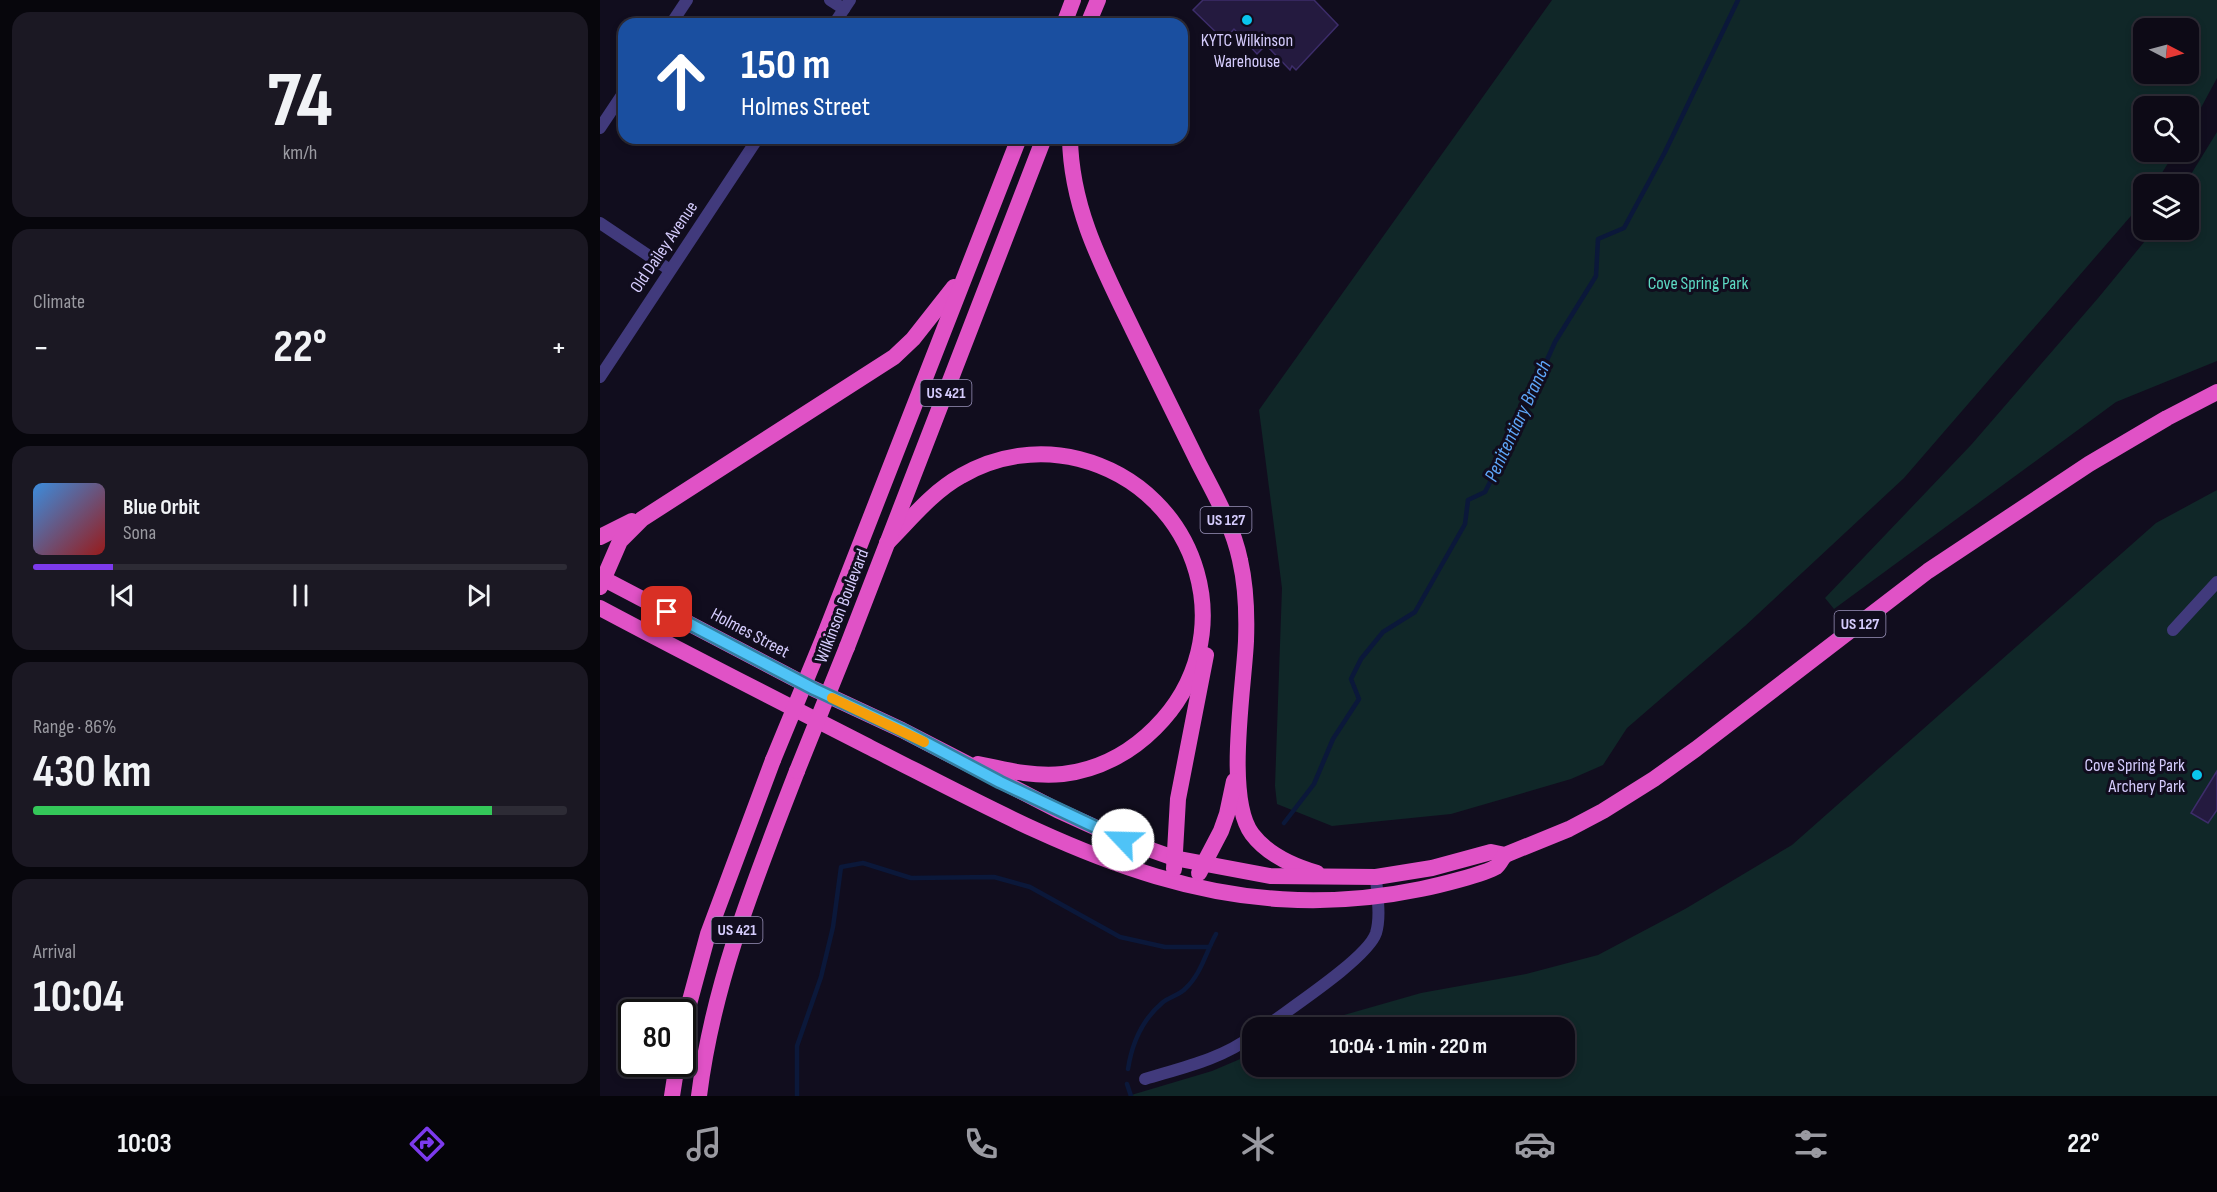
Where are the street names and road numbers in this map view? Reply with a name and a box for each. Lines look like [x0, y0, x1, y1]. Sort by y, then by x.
street label: Old Dailey Avenue [626, 197, 702, 297]
road number: US 421 [920, 380, 972, 406]
road number: US 127 [1200, 507, 1252, 533]
street label: Wilkinson Boulevard [811, 546, 873, 666]
street label: Holmes Street [707, 604, 793, 663]
road number: US 127 [1834, 611, 1886, 637]
road number: US 421 [712, 917, 762, 943]

